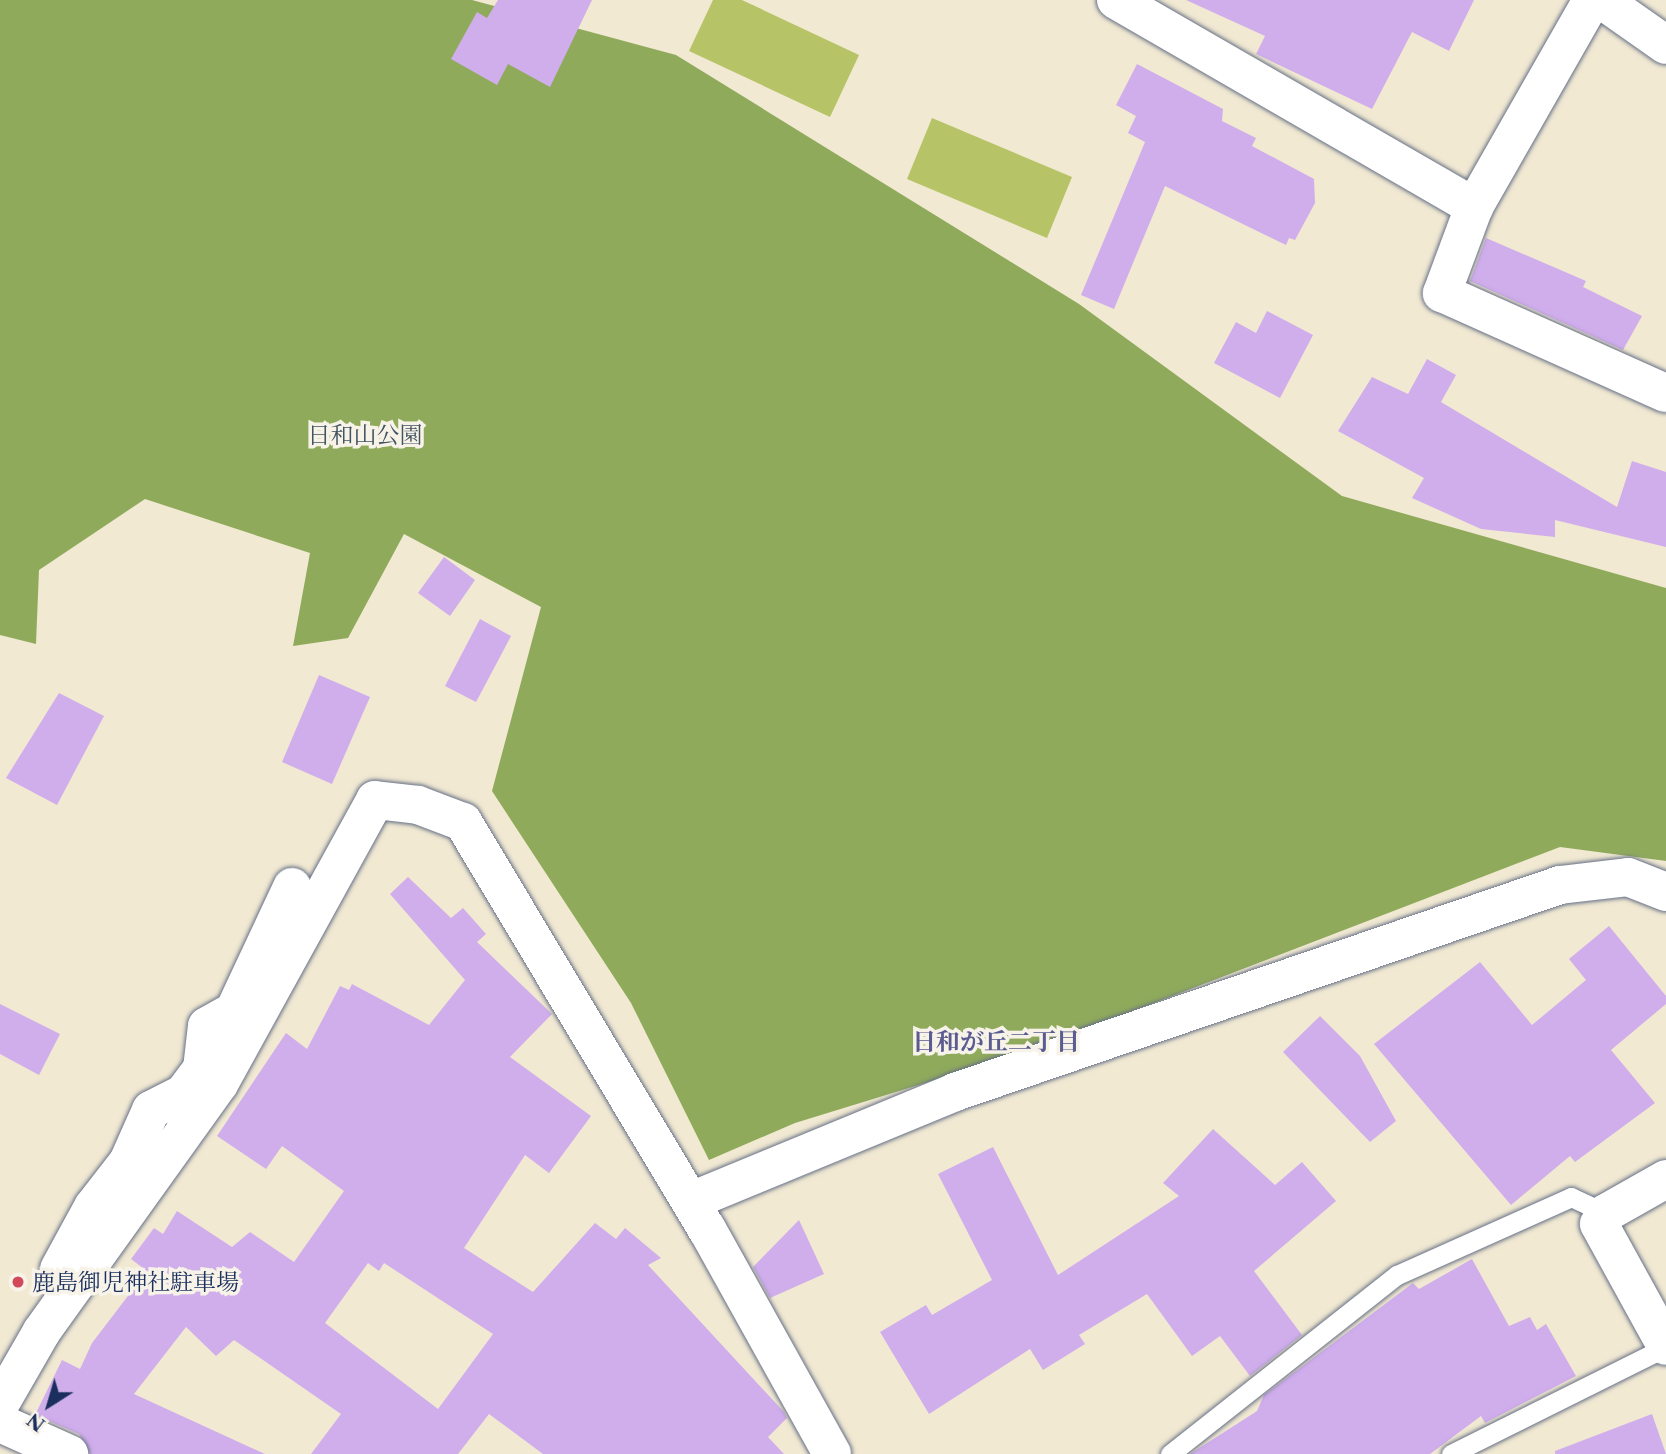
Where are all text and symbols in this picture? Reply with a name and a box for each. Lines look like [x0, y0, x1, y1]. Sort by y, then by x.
park label: 日和山公園 [308, 421, 422, 449]
district label: 日和が丘二丁目 [912, 1028, 1080, 1056]
place label: 鹿島御児神社駐車場 [32, 1268, 239, 1296]
marker: 鹿島御児神社駐車場 [10, 1274, 26, 1290]
north arrow [14, 1370, 84, 1440]
text: N [23, 1408, 50, 1436]

